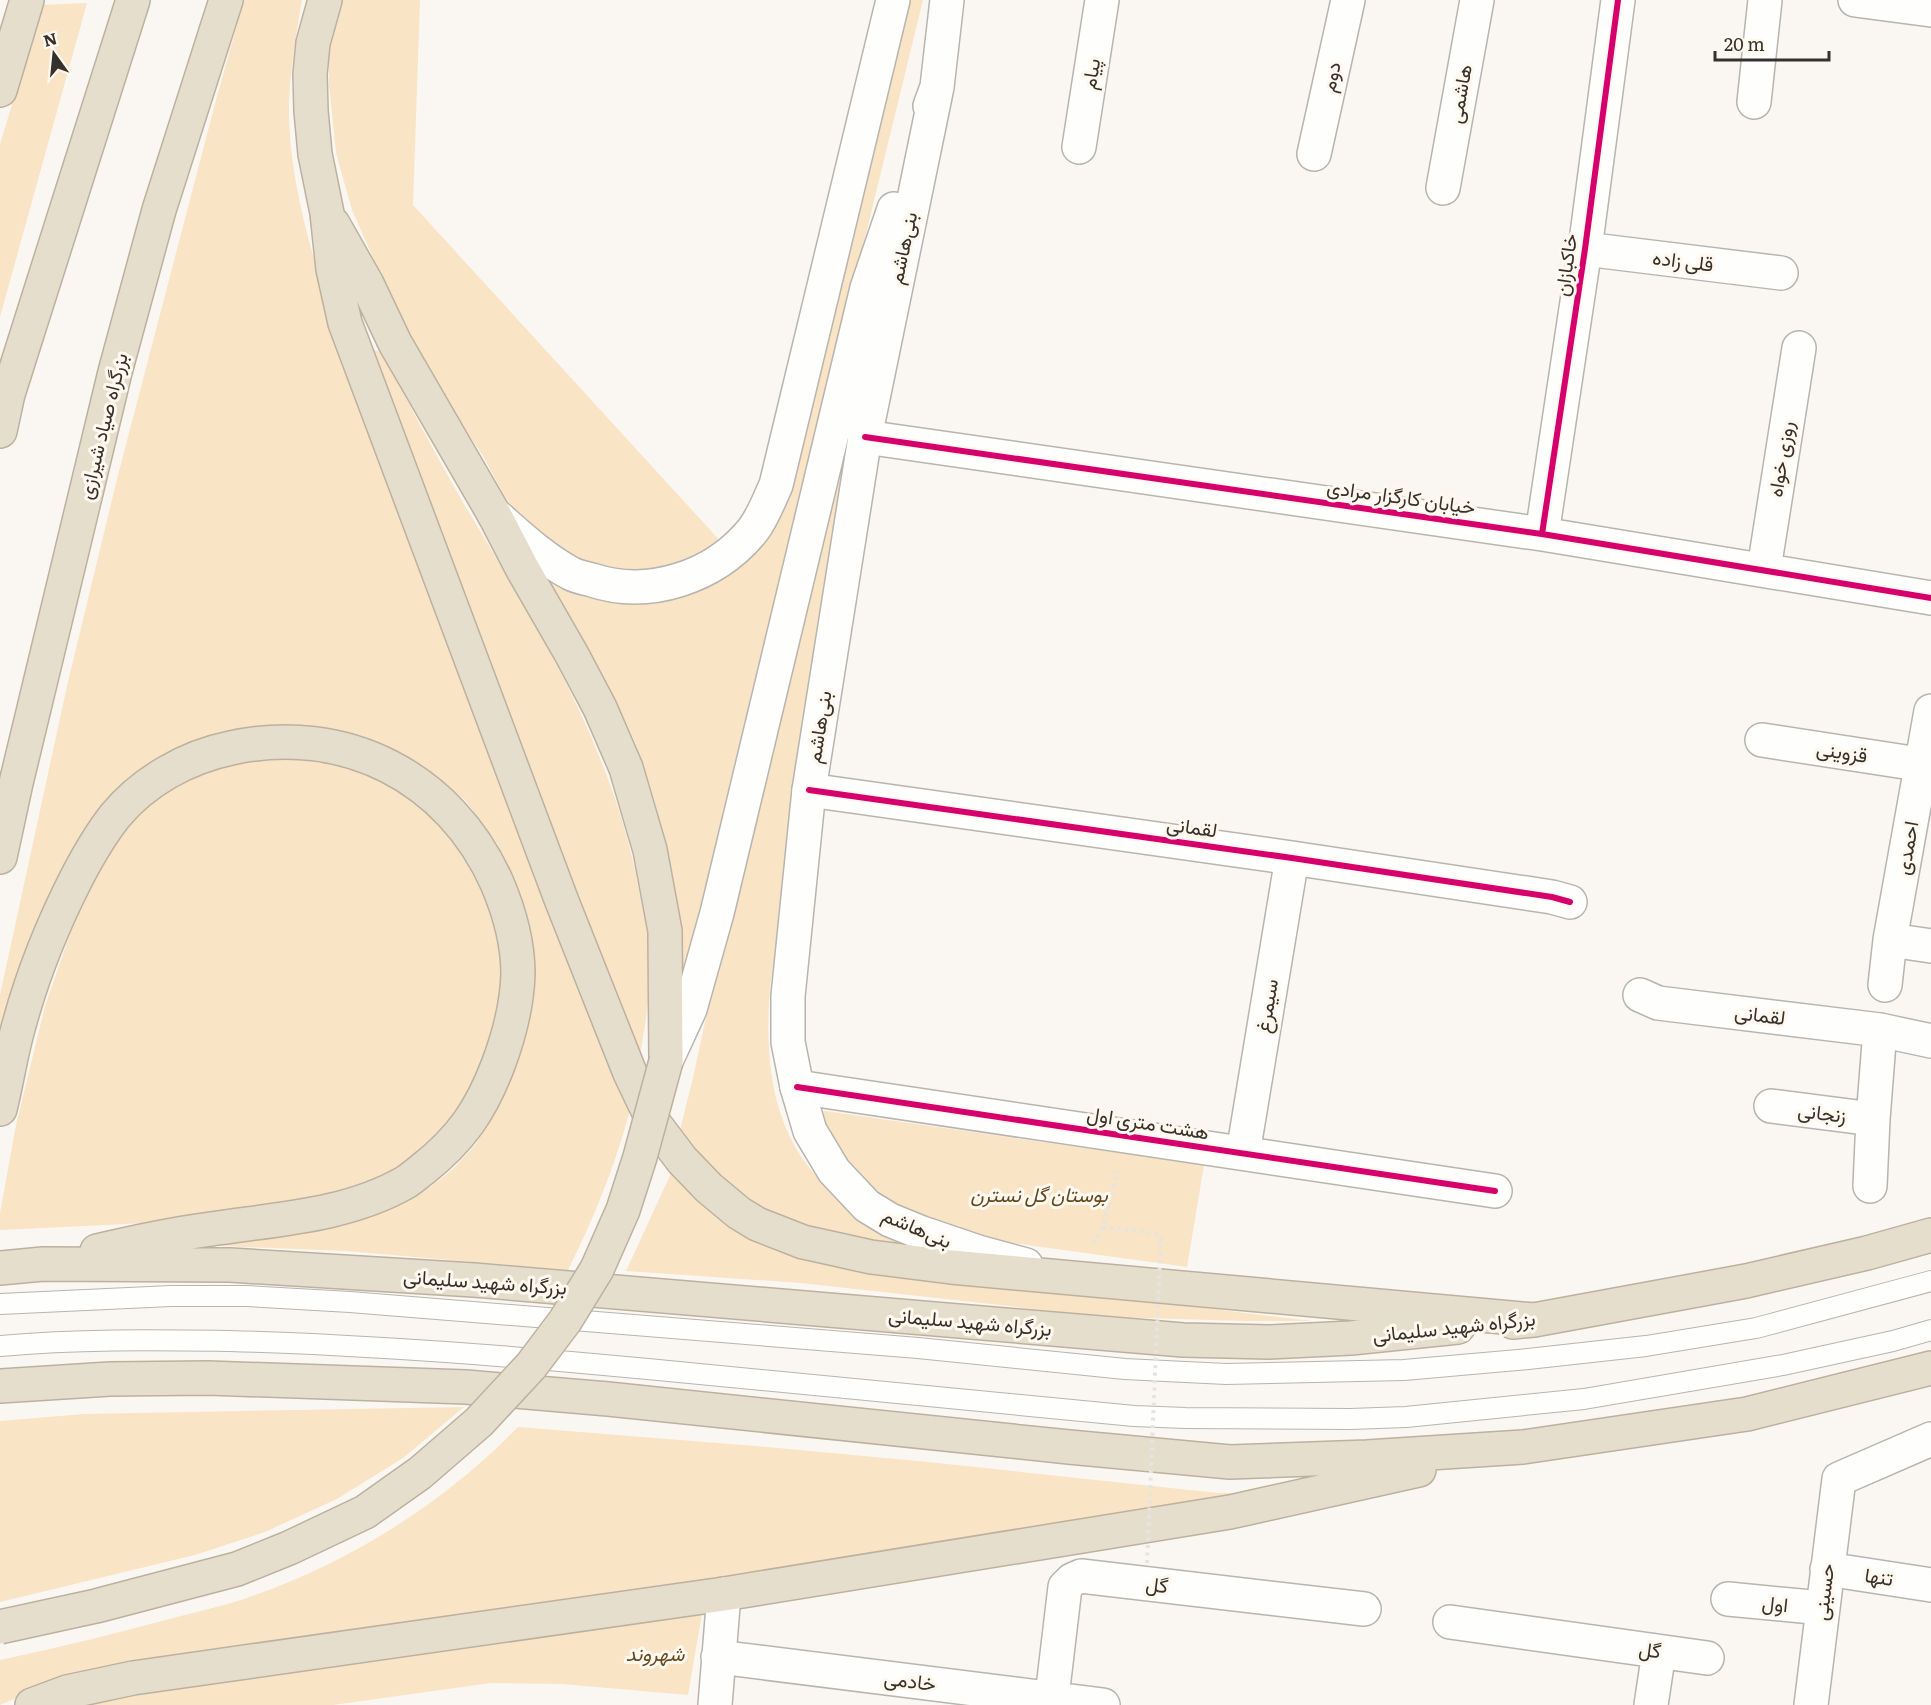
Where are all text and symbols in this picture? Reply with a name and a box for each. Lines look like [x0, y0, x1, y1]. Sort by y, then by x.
north arrow [24, 24, 84, 84]
scale bar [1715, 24, 1829, 62]
text: N [40, 25, 59, 52]
text: 20 m [1724, 30, 1765, 57]
street label: پیام [1072, 56, 1107, 92]
street label: دوم [1311, 59, 1347, 95]
street label: هاشمی [1438, 62, 1478, 126]
street label: بنی‌هاشم [879, 209, 923, 287]
street label: خاکبازان [1545, 231, 1583, 298]
street label: قلی زاده [1651, 240, 1716, 278]
street label: بزرگراه صیاد شیرازی [68, 349, 134, 502]
street label: روزی خواه [1758, 418, 1800, 499]
street label: خیابان کارگزار مرادی [1325, 470, 1477, 520]
street label: بنی‌هاشم [796, 688, 838, 765]
street label: قزوینی [1815, 731, 1870, 769]
street label: لقمانی [1165, 807, 1220, 843]
street label: احمدی [1886, 818, 1925, 877]
street label: سیمرغ [1246, 976, 1285, 1035]
street label: لقمانی [1733, 995, 1787, 1031]
street label: زنجانی [1796, 1093, 1848, 1129]
street label: هشت متری اول [1085, 1097, 1212, 1145]
park label: بوستان گل نسترن [970, 1178, 1109, 1208]
street label: بنی‌هاشم [878, 1198, 957, 1254]
street label: بزرگراه شهید سلیمانی [402, 1259, 568, 1301]
street label: بزرگراه شهید سلیمانی [887, 1298, 1053, 1342]
street label: بزرگراه شهید سلیمانی [1371, 1302, 1537, 1348]
street label: تنها [1863, 1558, 1896, 1592]
street label: حسینی [1804, 1562, 1840, 1622]
street label: گل [1144, 1567, 1170, 1599]
street label: اول [1761, 1586, 1790, 1618]
street label: گل [1637, 1632, 1664, 1664]
park label: شهروند [626, 1637, 685, 1667]
street label: خادمی [882, 1661, 938, 1697]

